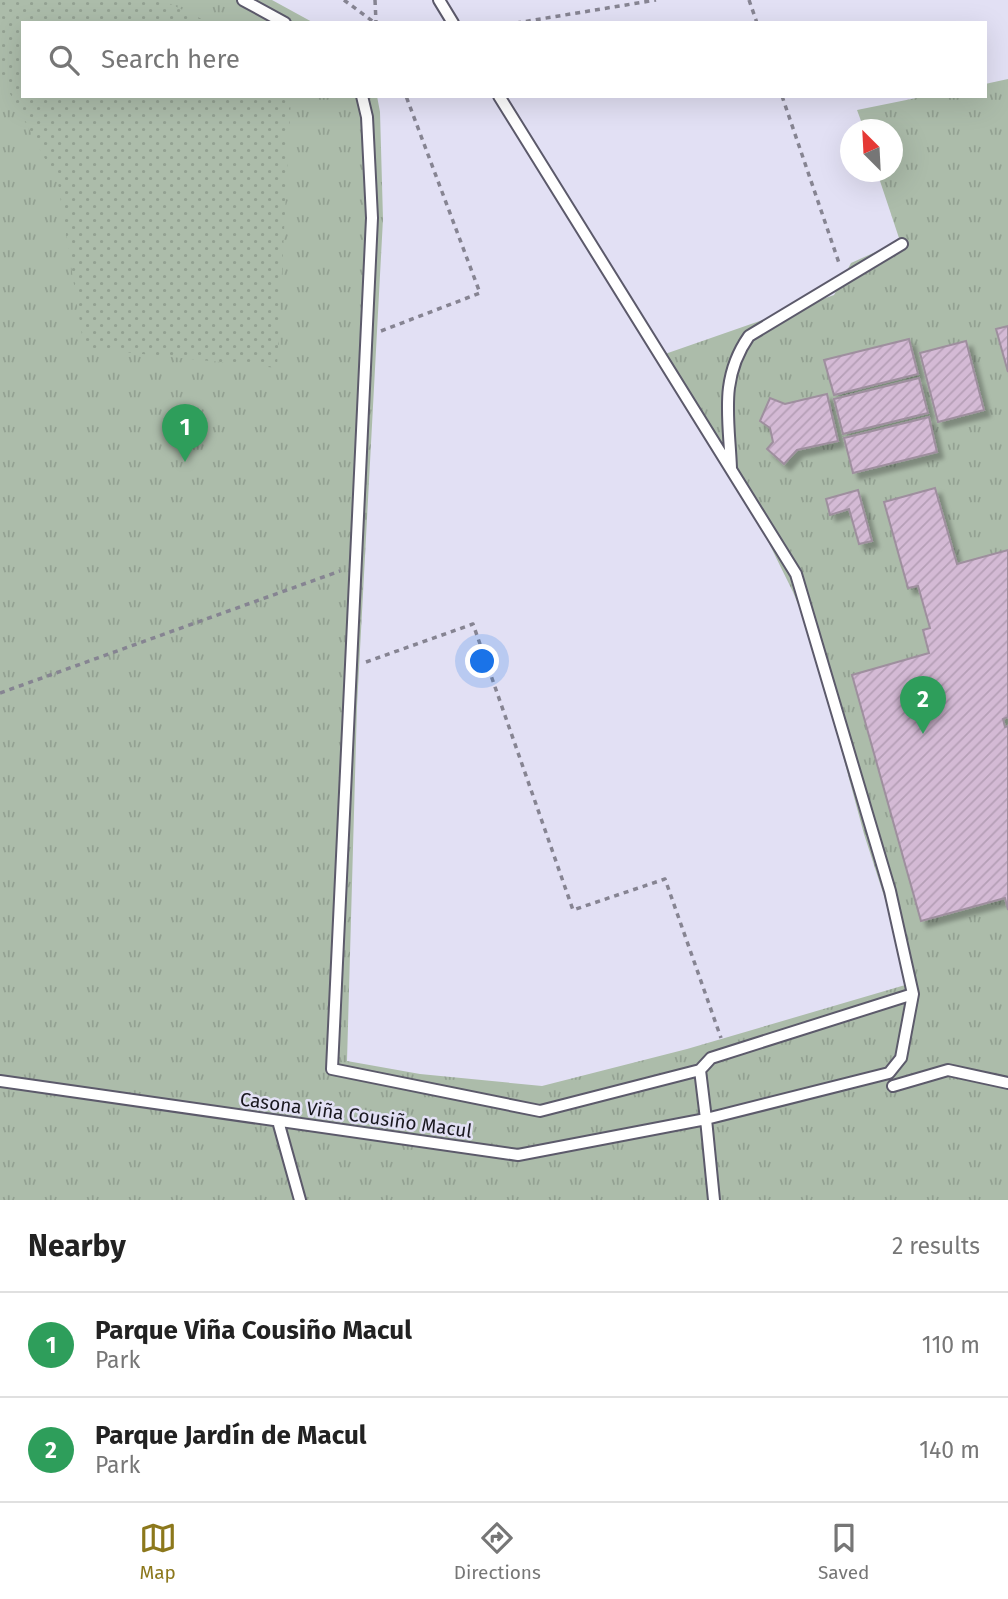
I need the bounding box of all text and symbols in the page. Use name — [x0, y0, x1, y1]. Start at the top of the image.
search box — [21, 21, 987, 98]
icon: search — [45, 41, 83, 79]
text: Search here — [101, 44, 240, 75]
north arrow — [840, 119, 903, 182]
pin: 1 — [162, 404, 208, 462]
your location — [465, 644, 499, 678]
pin: 2 — [900, 676, 946, 734]
street label: Casona Viña Cousiño Macul — [239, 1087, 474, 1143]
text: Nearby — [28, 1228, 126, 1264]
text: 2 results — [892, 1232, 980, 1260]
text: Parque Viña Cousiño Macul — [95, 1315, 412, 1346]
text: 1 — [46, 1331, 56, 1359]
text: 110 m — [922, 1331, 980, 1359]
text: Park — [95, 1346, 140, 1374]
text: Parque Jardín de Macul — [95, 1420, 367, 1451]
text: 2 — [45, 1436, 57, 1464]
text: 140 m — [919, 1436, 980, 1464]
text: Park — [95, 1451, 140, 1479]
tab: Map — [139, 1519, 177, 1584]
tab: Directions — [454, 1519, 541, 1584]
tab: Saved — [818, 1519, 869, 1584]

